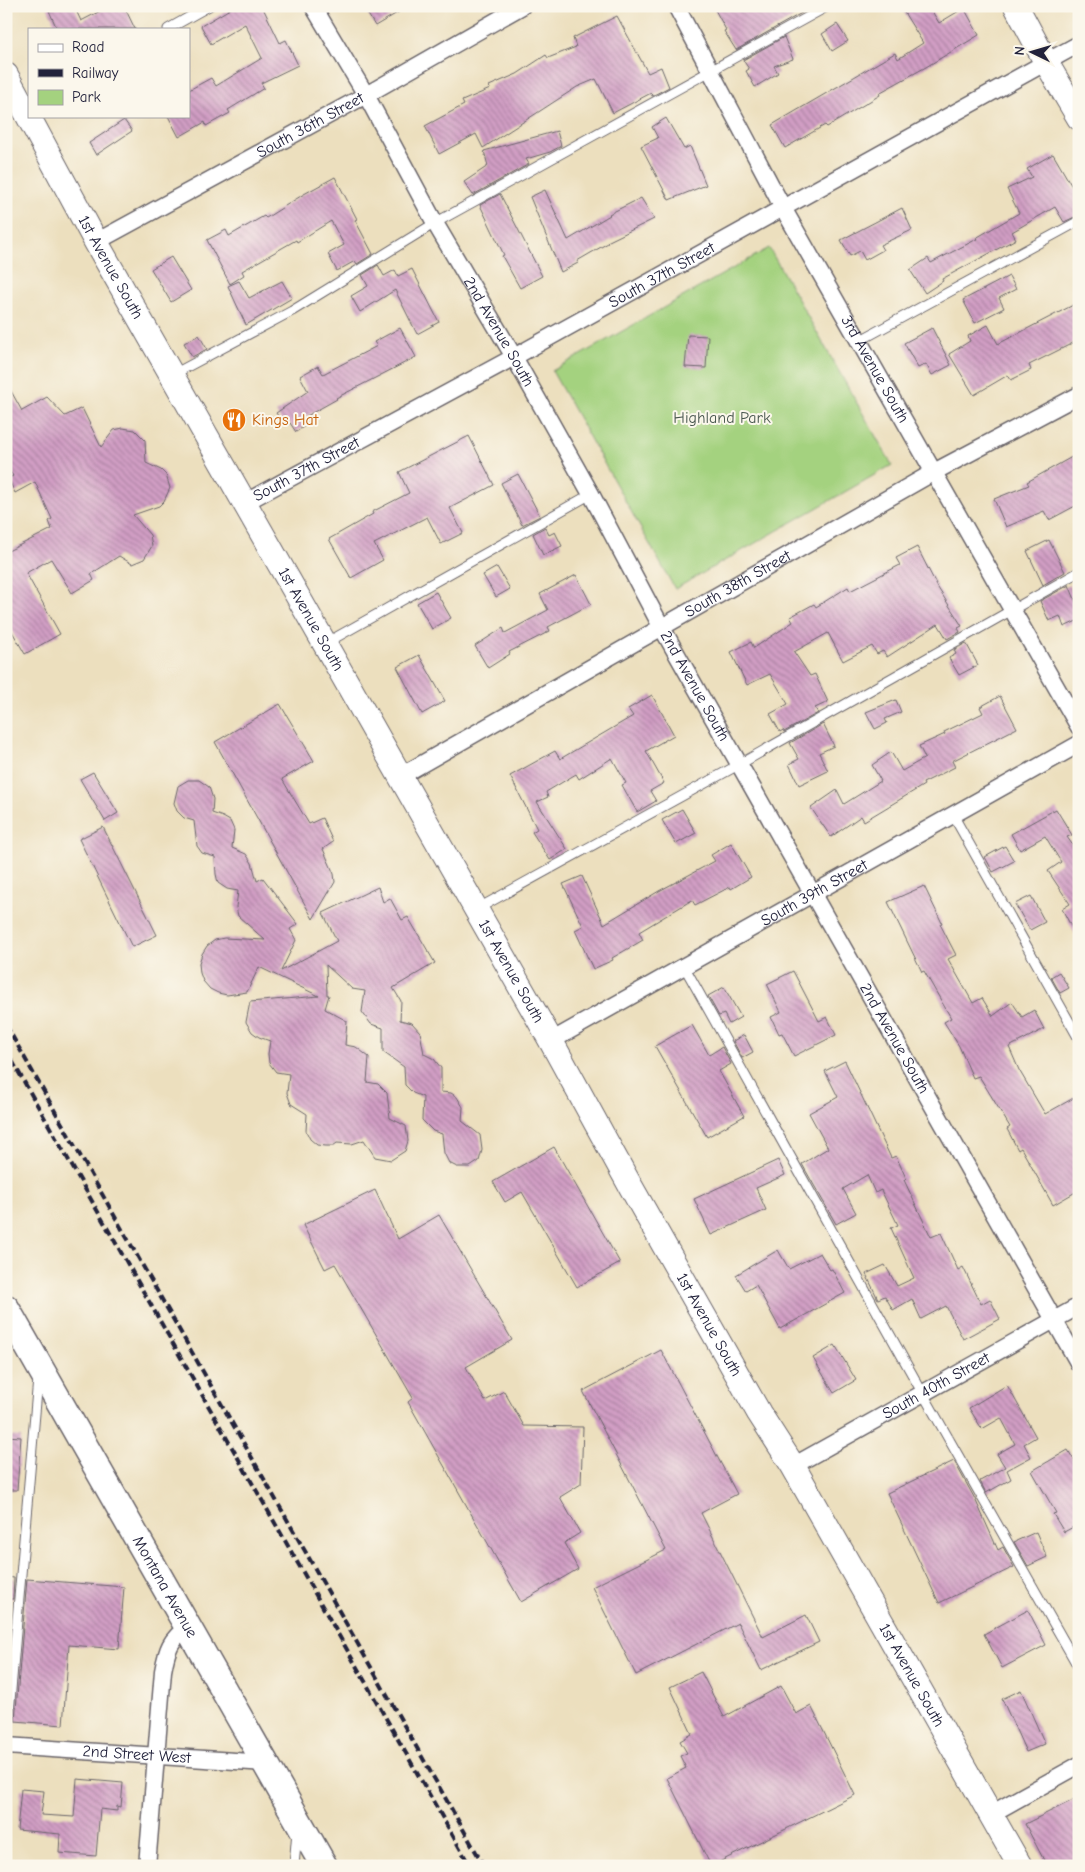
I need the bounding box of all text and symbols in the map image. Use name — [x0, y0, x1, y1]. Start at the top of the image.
legend — [28, 28, 190, 118]
north arrow — [1008, 28, 1058, 78]
text: Road — [72, 38, 104, 56]
text: N — [1011, 46, 1028, 56]
text: Railway — [72, 64, 119, 82]
text: Park — [72, 88, 101, 106]
street label: South 36th Street — [254, 89, 367, 162]
street label: 1st Avenue South — [75, 213, 147, 322]
street label: South 37th Street — [606, 238, 718, 312]
street label: 2nd Avenue South — [460, 274, 538, 390]
street label: 3rd Avenue South — [837, 312, 913, 426]
restaurant icon: Kings Hat — [221, 407, 247, 433]
park label: Highland Park — [673, 409, 771, 427]
place label: Kings Hat — [252, 411, 319, 429]
street label: South 37th Street — [250, 433, 363, 505]
street label: South 38th Street — [682, 546, 794, 621]
street label: 1st Avenue South — [274, 565, 347, 674]
street label: 2nd Avenue South — [656, 628, 733, 744]
street label: South 39th Street — [758, 856, 871, 930]
street label: 1st Avenue South — [475, 917, 548, 1026]
street label: 2nd Avenue South — [856, 980, 933, 1097]
street label: 1st Avenue South — [673, 1270, 745, 1380]
street label: South 40th Street — [879, 1349, 993, 1423]
street label: Montana Avenue — [129, 1533, 201, 1641]
street label: 1st Avenue South — [875, 1621, 948, 1730]
street label: 2nd Street West — [82, 1742, 192, 1767]

